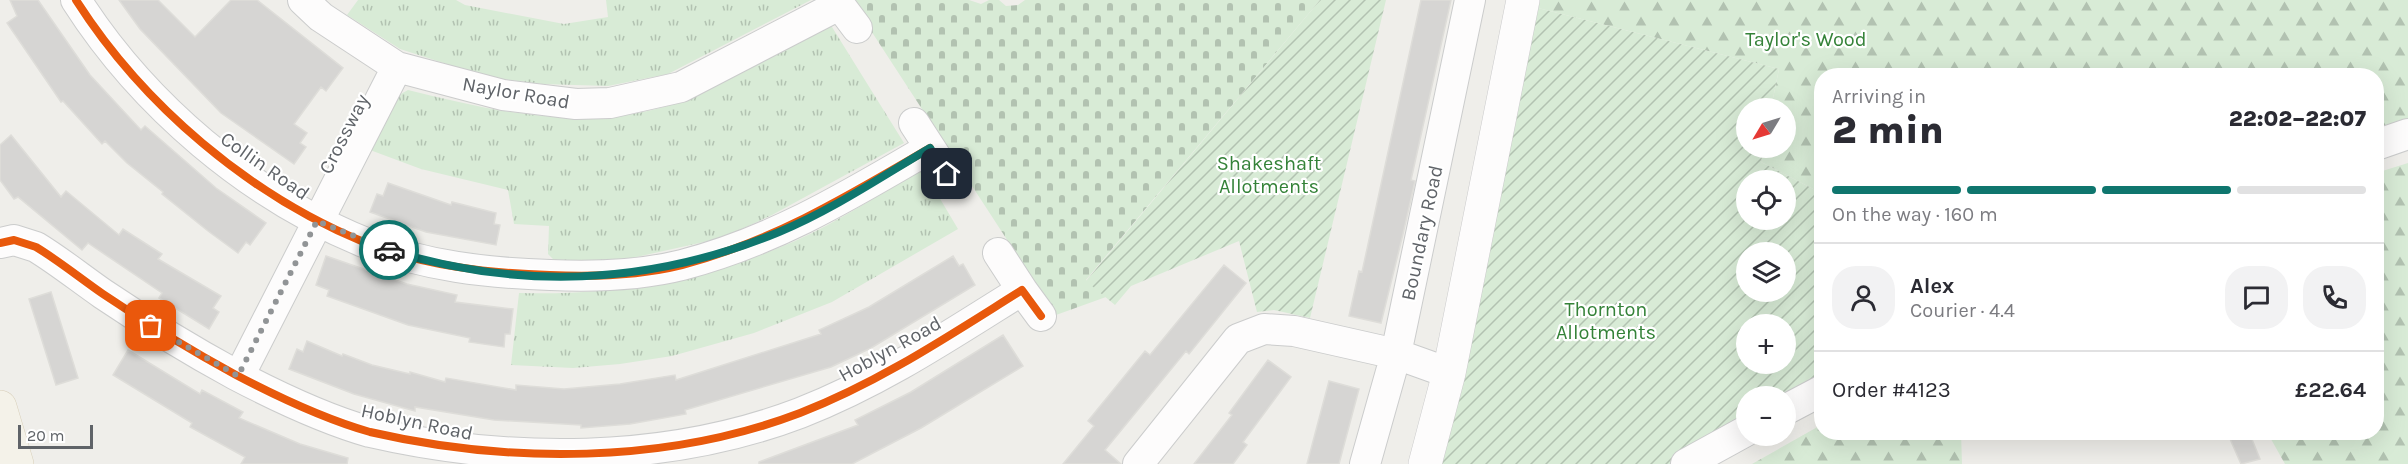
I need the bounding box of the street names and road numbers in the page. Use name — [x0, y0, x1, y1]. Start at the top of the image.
street label: Naylor Road — [461, 72, 571, 114]
street label: Crossway — [314, 90, 374, 178]
street label: Collin Road — [216, 127, 314, 205]
street label: Boundary Road — [1396, 163, 1448, 303]
street label: Hoblyn Road — [835, 311, 945, 387]
street label: Hoblyn Road — [359, 399, 475, 445]

